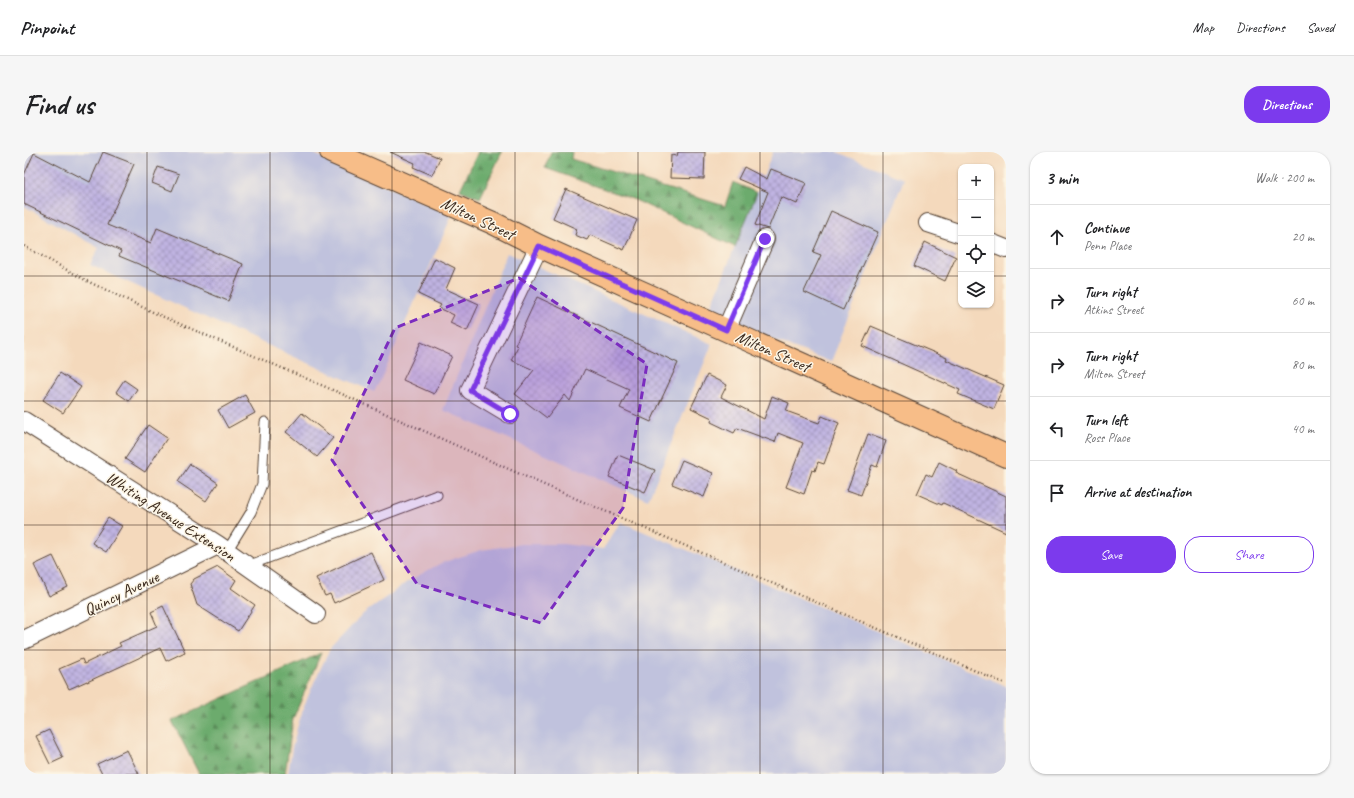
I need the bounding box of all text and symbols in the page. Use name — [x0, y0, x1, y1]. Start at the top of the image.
text: Pinpoint — [20, 16, 74, 40]
text: Map — [1193, 19, 1214, 36]
text: Directions — [1236, 19, 1285, 36]
text: Saved — [1307, 19, 1334, 36]
button: Directions — [1244, 86, 1330, 123]
text: Find us — [24, 87, 94, 122]
map controls — [958, 164, 994, 308]
button: + — [958, 164, 994, 200]
text: 3 min — [1046, 168, 1079, 189]
text: Walk · 200 m — [1255, 170, 1314, 186]
street label: Milton Street — [438, 192, 520, 246]
button: − — [958, 200, 994, 236]
text: Continue — [1084, 219, 1129, 238]
icon: ahead — [1046, 226, 1068, 248]
text: 20 m — [1292, 229, 1314, 245]
route end — [756, 230, 774, 248]
button: locate — [958, 236, 994, 272]
text: Penn Place — [1084, 238, 1131, 254]
button: layers — [958, 272, 994, 308]
text: Turn right — [1084, 283, 1137, 302]
icon: right — [1046, 290, 1068, 312]
text: 60 m — [1292, 293, 1314, 309]
text: Atkins Street — [1084, 302, 1144, 318]
street label: Milton Street — [732, 326, 815, 378]
text: Turn right — [1084, 347, 1137, 366]
icon: right — [1046, 354, 1068, 376]
text: 80 m — [1292, 357, 1314, 373]
text: Milton Street — [1084, 366, 1144, 382]
route start — [501, 405, 519, 423]
text: Turn left — [1084, 411, 1127, 430]
icon: left — [1046, 418, 1068, 440]
text: 40 m — [1292, 421, 1314, 437]
text: Ross Place — [1084, 430, 1130, 446]
street label: Whiting Avenue Extension — [102, 467, 240, 566]
icon: arrive — [1046, 482, 1068, 504]
text: Arrive at destination — [1084, 483, 1191, 502]
button: Save — [1046, 536, 1176, 573]
button: Share — [1184, 536, 1314, 573]
street label: Quincy Avenue — [80, 566, 163, 621]

